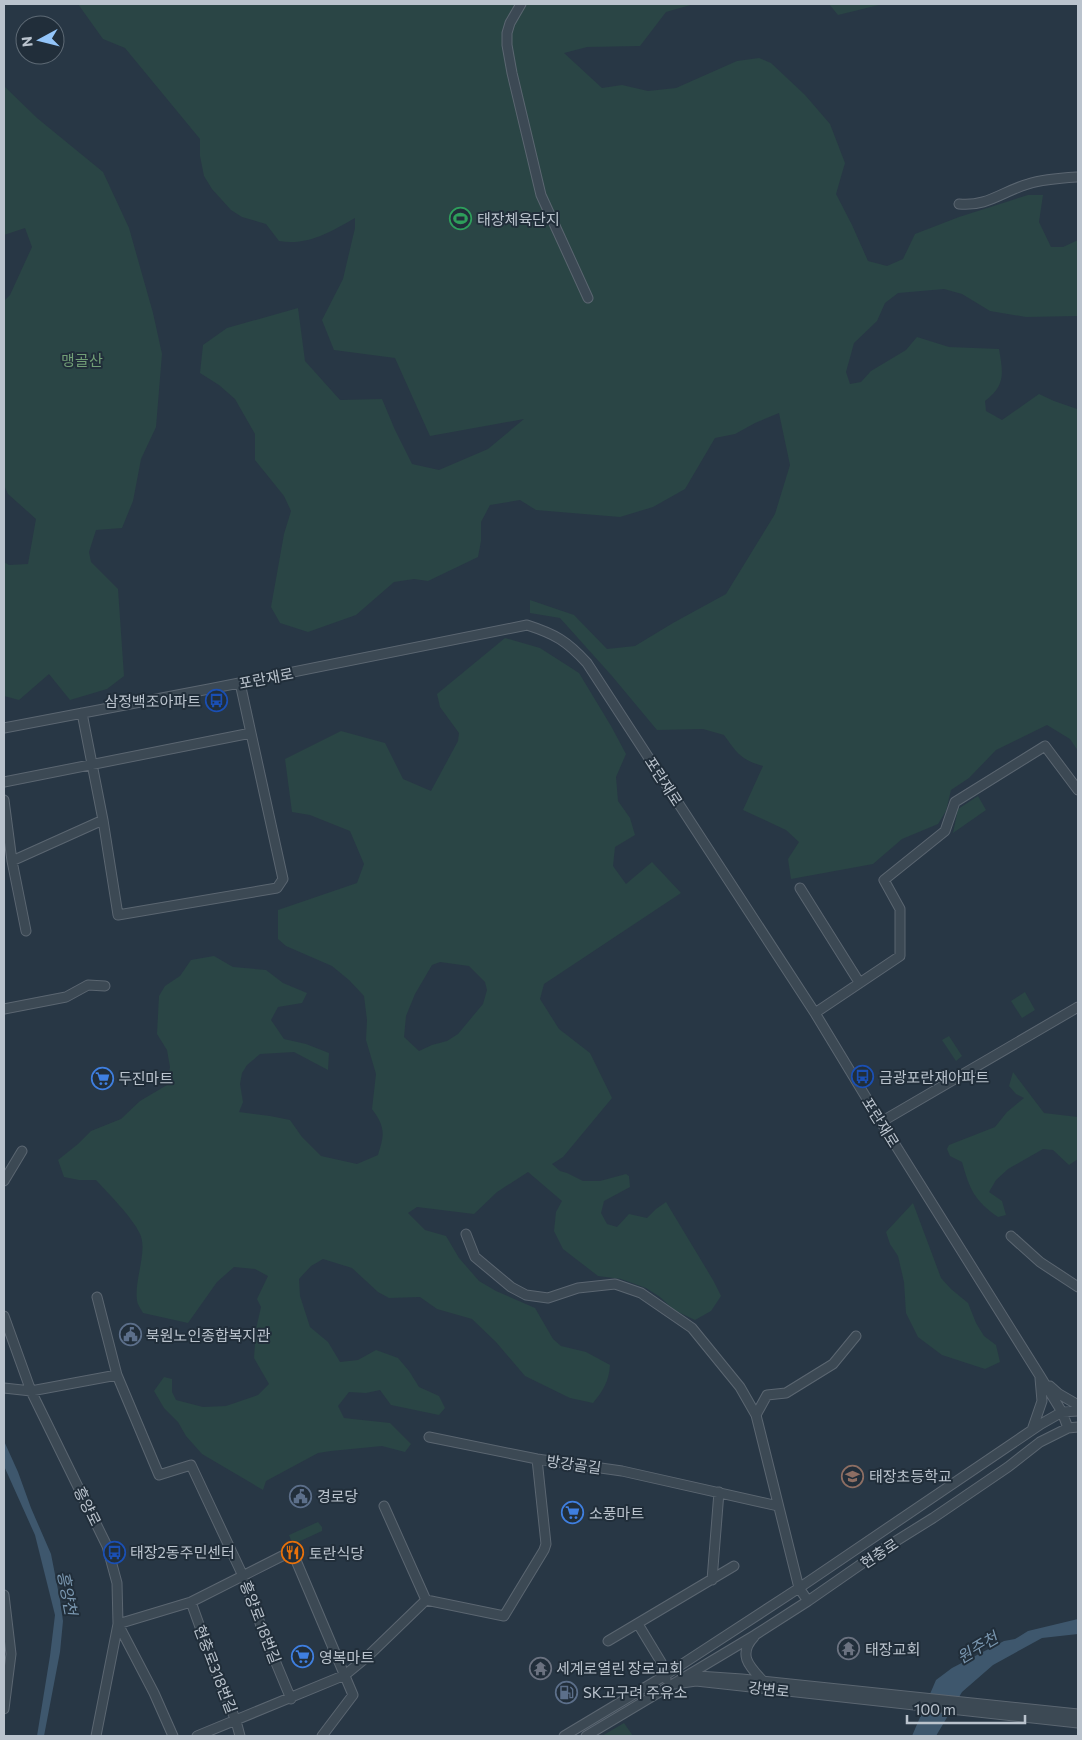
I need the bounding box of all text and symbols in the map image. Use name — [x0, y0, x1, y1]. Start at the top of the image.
north arrow — [15, 15, 65, 65]
text: N — [18, 35, 36, 48]
sports icon: 태장체육단지 — [449, 207, 473, 231]
place label: 태장체육단지 — [477, 210, 560, 228]
park label: 맹골산 — [61, 351, 103, 369]
street label: 포란재로 — [237, 664, 295, 692]
bus stop icon: 삼정백조아파트 — [205, 689, 229, 713]
place label: 삼정백조아파트 — [104, 692, 201, 710]
street label: 포란재로 — [641, 753, 687, 809]
bus stop icon: 금광포란재아파트 — [851, 1065, 875, 1089]
supermarket icon: 두진마트 — [90, 1066, 114, 1090]
place label: 금광포란재아파트 — [879, 1068, 990, 1086]
place label: 두진마트 — [118, 1069, 173, 1087]
street label: 포란재로 — [859, 1094, 903, 1150]
public building icon: 북원노인종합복지관 — [118, 1323, 142, 1347]
place label: 북원노인종합복지관 — [146, 1326, 270, 1344]
street label: 방강골길 — [545, 1451, 603, 1477]
school or university icon: 태장초등학교 — [841, 1464, 865, 1488]
place label: 태장초등학교 — [869, 1467, 952, 1485]
street label: 흥양로 — [71, 1483, 105, 1529]
public building icon: 경로당 — [289, 1484, 313, 1508]
place label: 경로당 — [317, 1487, 359, 1505]
supermarket icon: 소풍마트 — [561, 1501, 585, 1525]
place label: 소풍마트 — [589, 1504, 644, 1522]
street label: 현충로 — [857, 1534, 901, 1572]
bus stop icon: 태장2동주민센터 — [102, 1540, 126, 1564]
restaurant icon: 토란식당 — [281, 1541, 305, 1565]
place label: 태장2동주민센터 — [130, 1543, 235, 1561]
place label: 토란식당 — [309, 1544, 364, 1562]
water label: 흥양천 — [54, 1570, 82, 1619]
street label: 흥양로 18번길 — [237, 1578, 285, 1666]
street label: 현충로318번길 — [191, 1622, 241, 1716]
water label: 원주천 — [953, 1626, 1003, 1667]
temple icon: 태장교회 — [837, 1637, 861, 1661]
place label: 태장교회 — [865, 1640, 920, 1658]
supermarket icon: 영복마트 — [291, 1645, 315, 1669]
place label: 영복마트 — [319, 1648, 374, 1666]
temple icon: 세계로열린 장로교회 — [528, 1656, 552, 1680]
place label: 세계로열린 장로교회 — [556, 1659, 683, 1677]
street label: 강변로 — [747, 1678, 791, 1700]
fuel station icon: SK고구려 주유소 — [555, 1680, 579, 1704]
place label: SK고구려 주유소 — [583, 1683, 688, 1701]
scale bar — [907, 1692, 1024, 1724]
text: 100 m — [914, 1700, 956, 1718]

